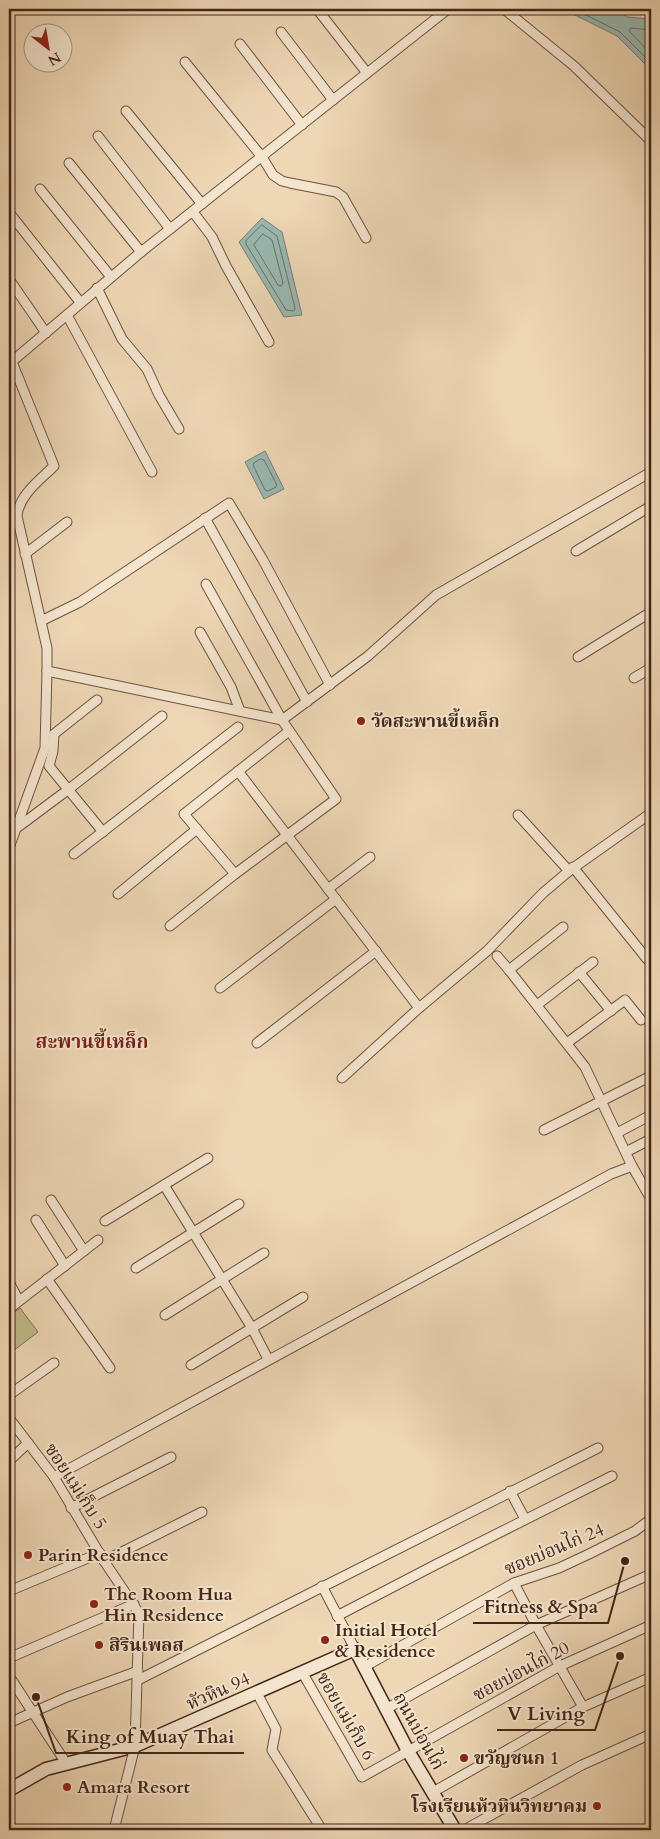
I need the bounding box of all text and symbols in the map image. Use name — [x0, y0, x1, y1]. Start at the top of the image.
north arrow — [22, 22, 72, 72]
text: N — [44, 47, 65, 70]
place label: วัดสะพานขี้เหล็ก — [371, 708, 500, 734]
marker: วัดสะพานขี้เหล็ก — [355, 715, 367, 727]
district label: สะพานขี้เหล็ก — [36, 1027, 148, 1055]
street label: ซอยแม่เก็บ 5 — [38, 1438, 113, 1534]
street label: ซอยบ่อนไก่ 24 — [500, 1517, 608, 1582]
place label: Parin Residence — [38, 1543, 169, 1568]
marker: Parin Residence — [22, 1549, 34, 1561]
place label: The Room Hua Hin Residence — [104, 1582, 233, 1628]
callout: Fitness & Spa — [473, 1589, 608, 1623]
text: Fitness & Spa — [484, 1594, 599, 1620]
marker: The Room Hua Hin Residence — [88, 1598, 100, 1610]
place label: Initial Hotel & Residence — [335, 1618, 437, 1664]
place label: สิรินเพลส — [109, 1633, 184, 1658]
marker: Initial Hotel & Residence — [319, 1634, 331, 1646]
street label: ซอยบ่อนไก่ 20 — [468, 1635, 574, 1707]
marker: สิรินเพลส — [93, 1639, 105, 1651]
street label: หัวหิน 94 — [183, 1666, 254, 1717]
street label: ซอยแม่เก็บ 6 — [310, 1668, 381, 1765]
street label: ถนนบ่อนไก่ — [387, 1688, 450, 1775]
callout: V Living — [497, 1696, 595, 1730]
text: V Living — [507, 1701, 586, 1727]
callout: King of Muay Thai — [56, 1719, 244, 1753]
text: King of Muay Thai — [66, 1724, 234, 1750]
place label: ขวัญชนก 1 — [474, 1746, 559, 1771]
marker: ขวัญชนก 1 — [458, 1752, 470, 1764]
place label: Amara Resort — [77, 1775, 190, 1800]
marker: Amara Resort — [61, 1781, 73, 1793]
place label: โรงเรียนห้วหินวิทยาคม — [411, 1794, 587, 1819]
marker: โรงเรียนห้วหินวิทยาคม — [591, 1800, 603, 1812]

